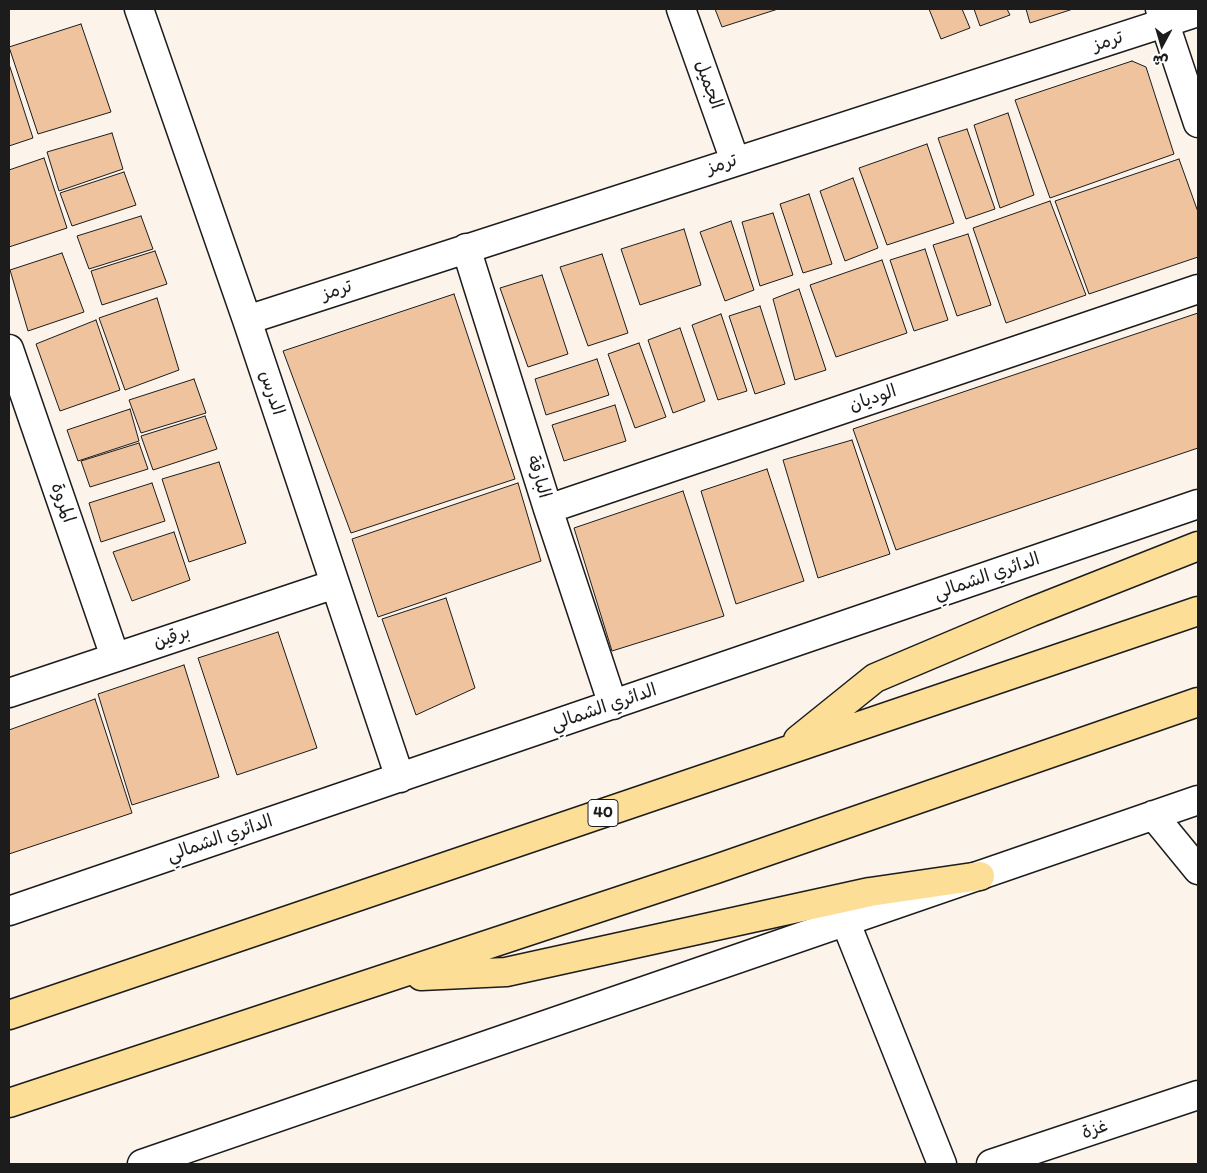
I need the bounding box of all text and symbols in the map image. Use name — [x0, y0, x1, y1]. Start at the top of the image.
north arrow — [1137, 20, 1187, 70]
street label: ترمز — [1090, 27, 1126, 57]
text: ش — [1152, 51, 1169, 70]
street label: الجميل — [689, 58, 727, 112]
street label: ترمز — [704, 150, 740, 180]
street label: ترمز — [319, 276, 355, 306]
street label: الدرس — [254, 368, 288, 418]
street label: الوديان — [847, 381, 899, 417]
street label: البارقة — [521, 453, 555, 501]
street label: المروة — [45, 480, 79, 526]
street label: الدائري الشمالي — [931, 549, 1043, 605]
street label: برقين — [151, 622, 193, 654]
street label: الدائري الشمالي — [548, 680, 660, 736]
road number: 40 — [588, 800, 618, 826]
street label: الدائري الشمالي — [164, 811, 276, 867]
street label: غزة — [1079, 1116, 1111, 1144]

